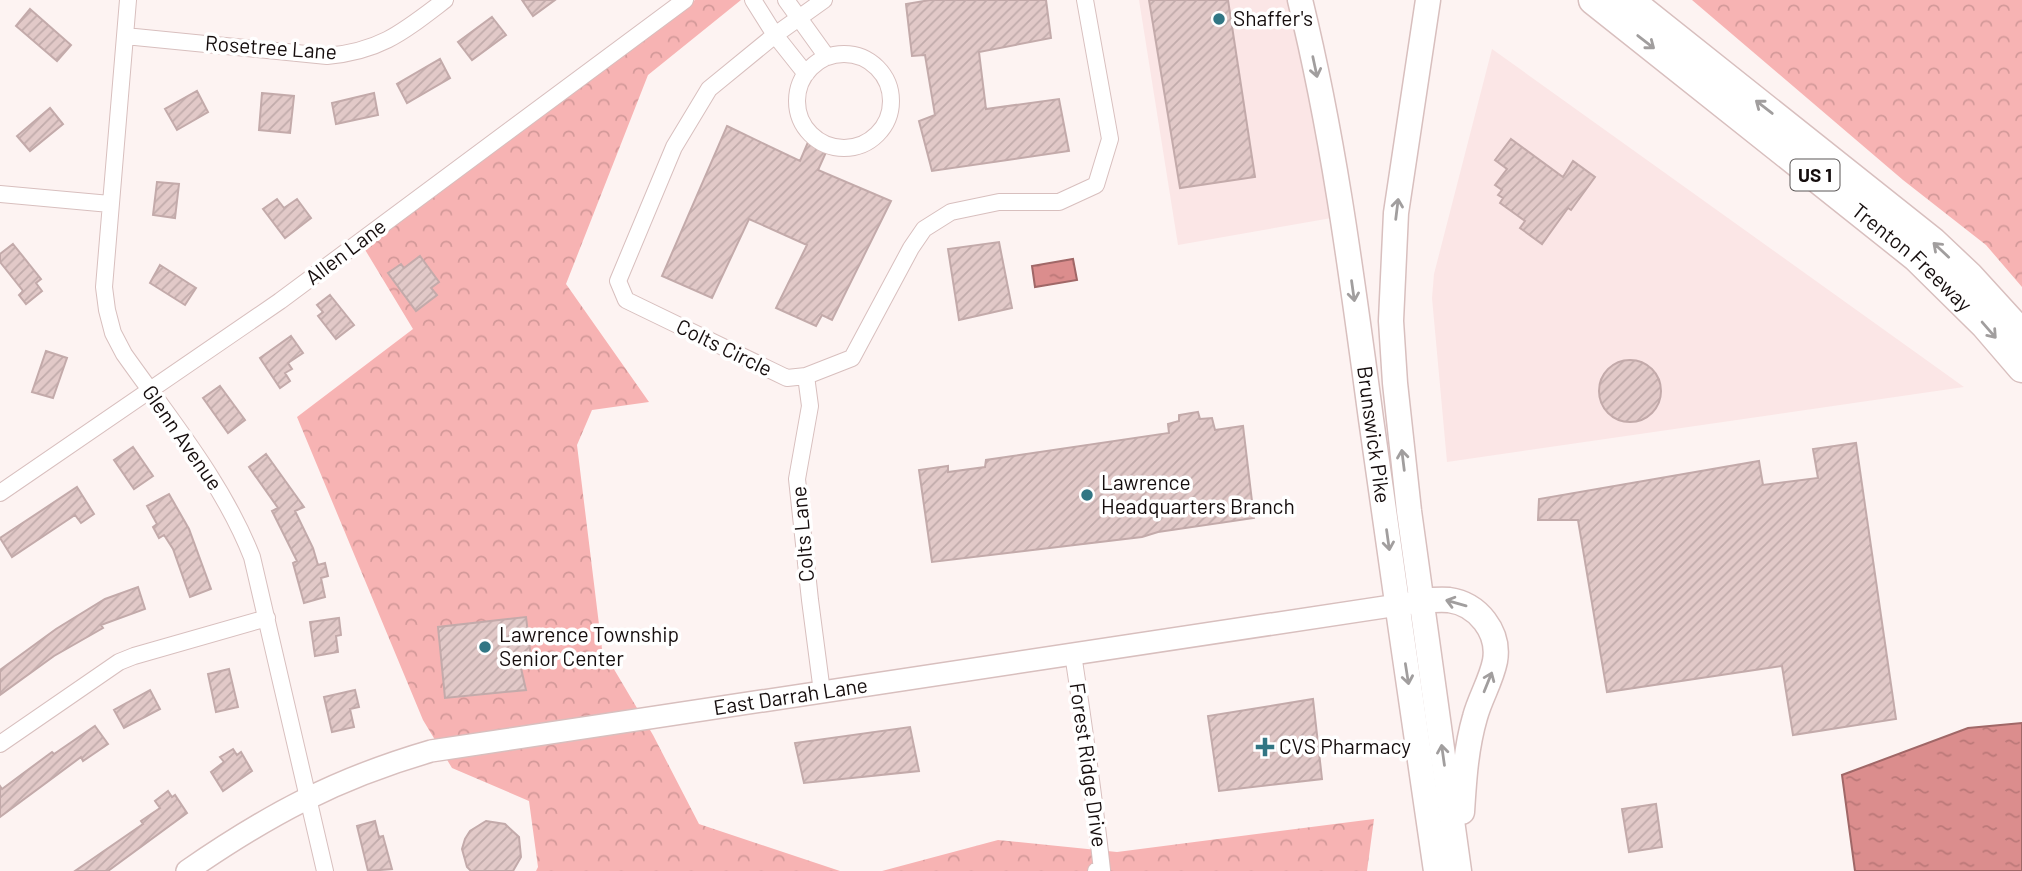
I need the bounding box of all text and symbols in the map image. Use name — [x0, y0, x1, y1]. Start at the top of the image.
place label: Shaffer's — [1233, 5, 1313, 30]
marker: Shaffer's — [1211, 11, 1227, 27]
street label: Rosetree Lane — [204, 29, 338, 64]
one-way arrow — [1637, 35, 1655, 50]
one-way arrow — [1309, 55, 1322, 78]
one-way arrow — [1755, 99, 1774, 114]
road number: US 1 — [1790, 160, 1840, 190]
street label: Trenton Freeway — [1848, 197, 1978, 316]
one-way arrow — [1390, 198, 1403, 221]
street label: Allen Lane — [300, 212, 390, 289]
one-way arrow — [1932, 242, 1950, 258]
one-way arrow — [1347, 279, 1360, 302]
street label: Colts Circle — [673, 313, 777, 381]
one-way arrow — [1981, 320, 1997, 338]
street label: Brunswick Pike — [1353, 364, 1397, 505]
street label: Glenn Avenue — [138, 380, 229, 494]
one-way arrow — [1397, 450, 1410, 472]
place label: Lawrence Headquarters Branch — [1101, 469, 1295, 518]
street label: Colts Lane — [785, 485, 818, 583]
marker: Lawrence Headquarters Branch — [1079, 487, 1095, 503]
one-way arrow — [1382, 529, 1395, 551]
one-way arrow — [1445, 596, 1467, 609]
place label: Lawrence Township Senior Center — [499, 621, 679, 670]
marker: Lawrence Township Senior Center — [477, 639, 493, 655]
one-way arrow — [1400, 662, 1413, 685]
street label: East Darrah Lane — [712, 671, 869, 719]
one-way arrow — [1482, 672, 1495, 693]
street label: Forest Ridge Drive — [1066, 681, 1113, 849]
place label: CVS Pharmacy — [1279, 733, 1411, 758]
marker: CVS Pharmacy — [1257, 739, 1273, 755]
one-way arrow — [1436, 744, 1449, 767]

